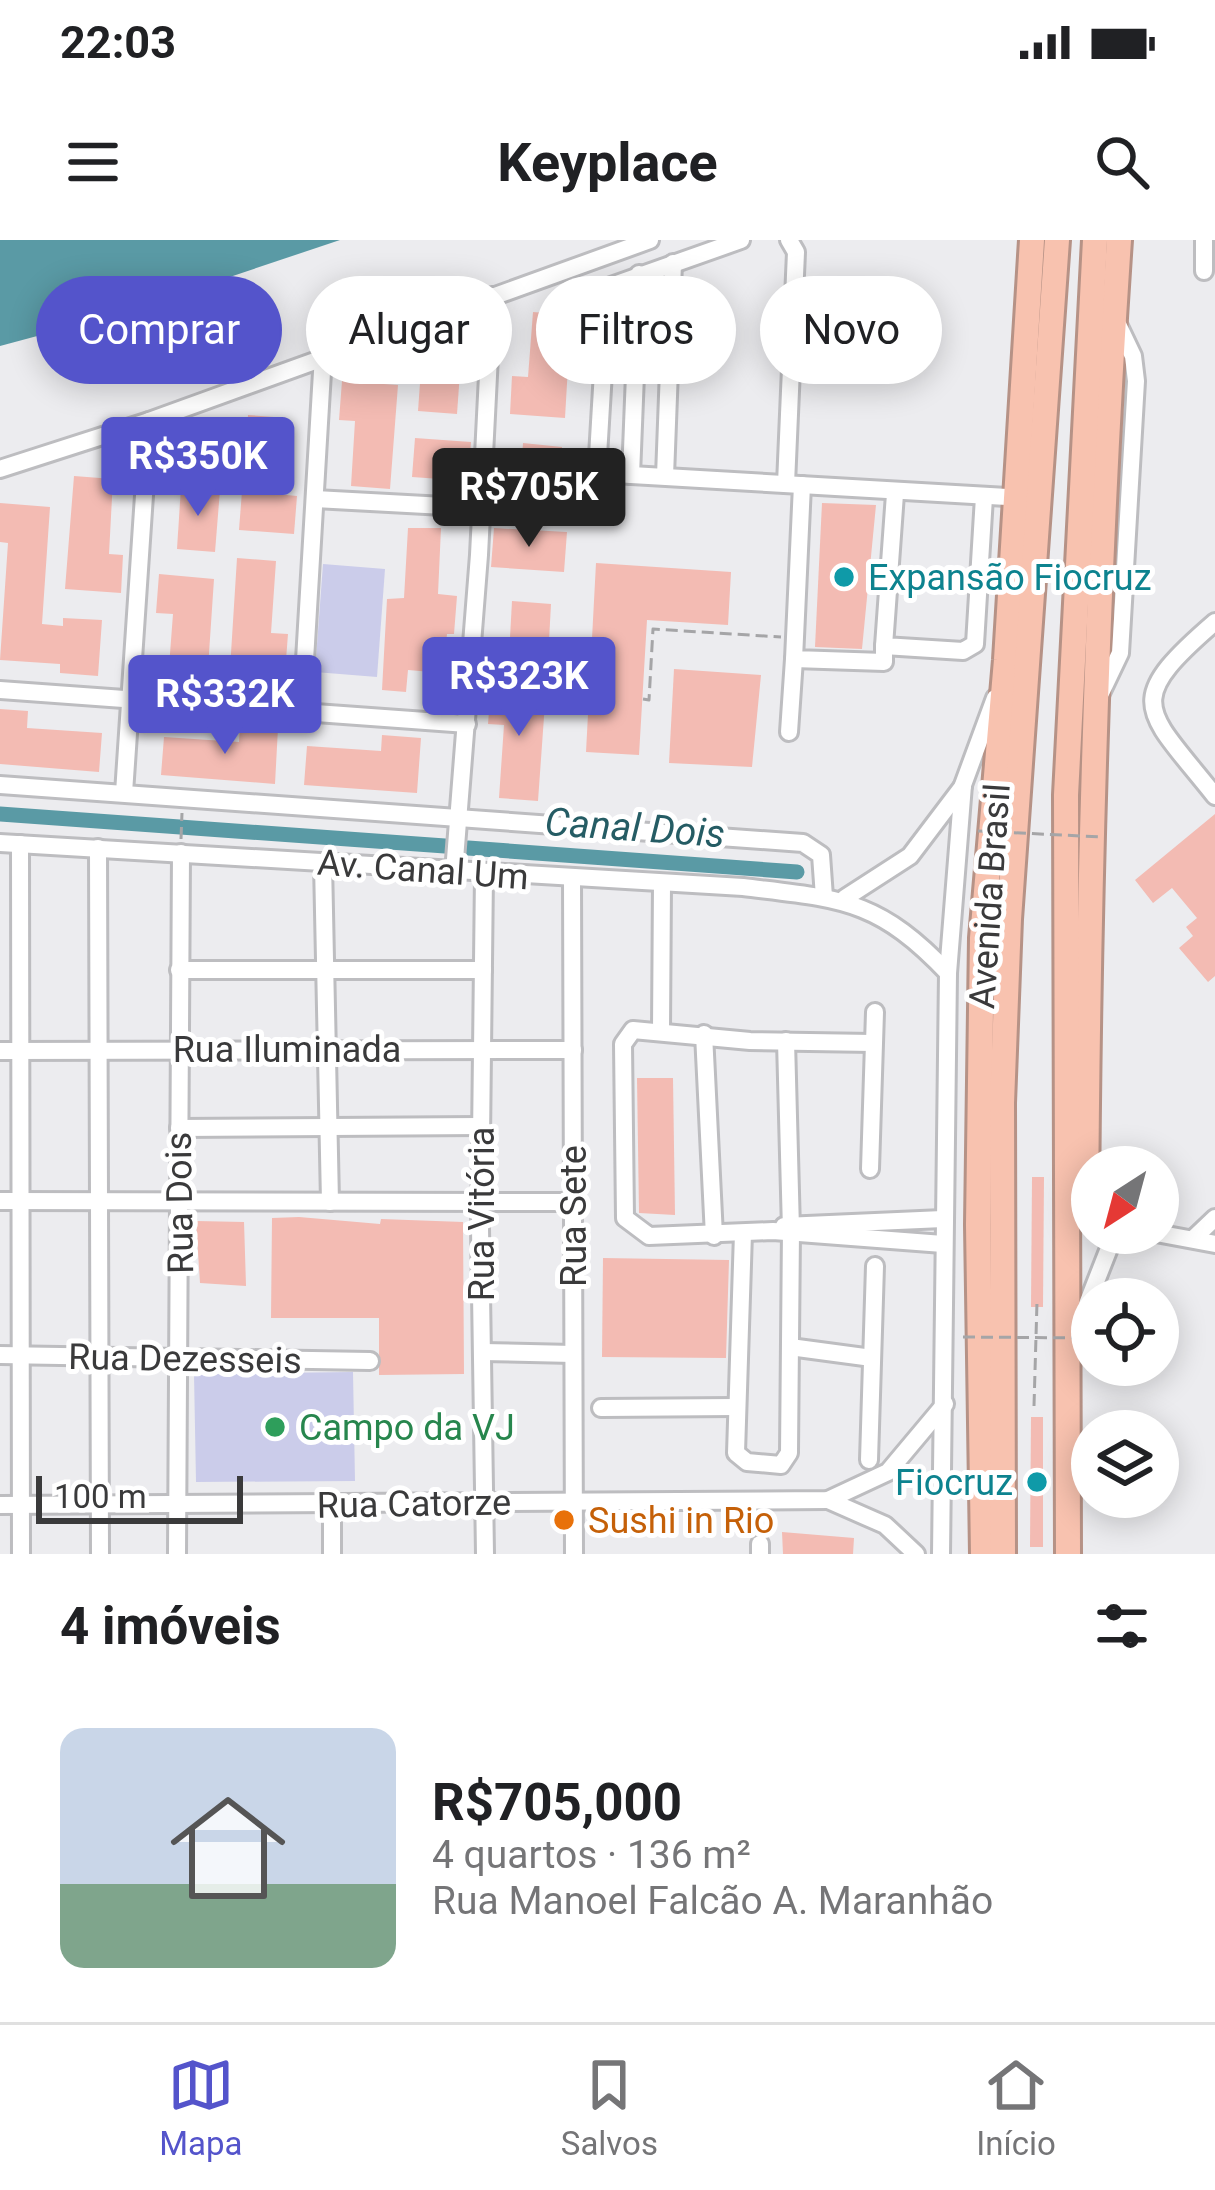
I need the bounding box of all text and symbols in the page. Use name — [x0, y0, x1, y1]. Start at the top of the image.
text: 22:03 — [60, 16, 176, 69]
icon: menu — [60, 129, 126, 195]
icon: search — [1089, 129, 1155, 195]
text: Keyplace — [497, 131, 718, 194]
chip: Comprar — [36, 276, 282, 384]
chip: Alugar — [306, 276, 512, 384]
chip: Filtros — [536, 276, 736, 384]
chip: Novo — [760, 276, 942, 384]
pin: R$350K — [100, 417, 296, 519]
text: R$350K — [128, 433, 268, 479]
pin: R$705K — [431, 448, 627, 550]
text: R$705K — [459, 464, 599, 510]
place label: Expansão Fiocruz — [868, 557, 1152, 599]
marker: Expansão Fiocruz — [831, 564, 857, 590]
pin: R$323K — [421, 637, 617, 739]
text: R$323K — [449, 653, 589, 699]
pin: R$332K — [127, 655, 323, 757]
text: R$332K — [155, 671, 295, 717]
street label: Avenida Brasil — [961, 782, 1019, 1010]
water label: Canal Dois — [543, 799, 727, 857]
street label: Av. Canal Um — [316, 842, 530, 898]
street label: Rua Iluminada — [173, 1029, 401, 1071]
street label: Rua Vitória — [461, 1127, 503, 1301]
street label: Rua Dois — [158, 1132, 202, 1274]
street label: Rua Sete — [553, 1145, 595, 1287]
north arrow — [1071, 1146, 1179, 1254]
map controls — [1071, 1146, 1179, 1518]
button: locate — [1071, 1278, 1179, 1386]
street label: Rua Dezesseis — [68, 1336, 302, 1382]
place label: Campo da VJ — [299, 1407, 515, 1449]
button: layers — [1071, 1410, 1179, 1518]
marker: Campo da VJ — [262, 1414, 288, 1440]
place label: Fiocruz — [895, 1462, 1013, 1504]
marker: Fiocruz — [1024, 1469, 1050, 1495]
scale bar — [36, 1470, 243, 1523]
text: 100 m — [54, 1477, 147, 1516]
street label: Rua Catorze — [316, 1481, 512, 1527]
place label: Sushi in Rio — [588, 1500, 774, 1542]
marker: Sushi in Rio — [551, 1507, 577, 1533]
icon: filters — [1089, 1593, 1155, 1659]
text: 4 imóveis — [60, 1597, 281, 1656]
text: R$705,000 — [432, 1773, 682, 1832]
icon: home — [156, 1776, 300, 1920]
text: 4 quartos · 136 m² — [432, 1832, 751, 1878]
text: Rua Manoel Falcão A. Maranhão — [432, 1878, 993, 1924]
tab: Mapa — [159, 2052, 242, 2163]
tab: Salvos — [561, 2052, 658, 2163]
tab: Início — [976, 2052, 1056, 2163]

